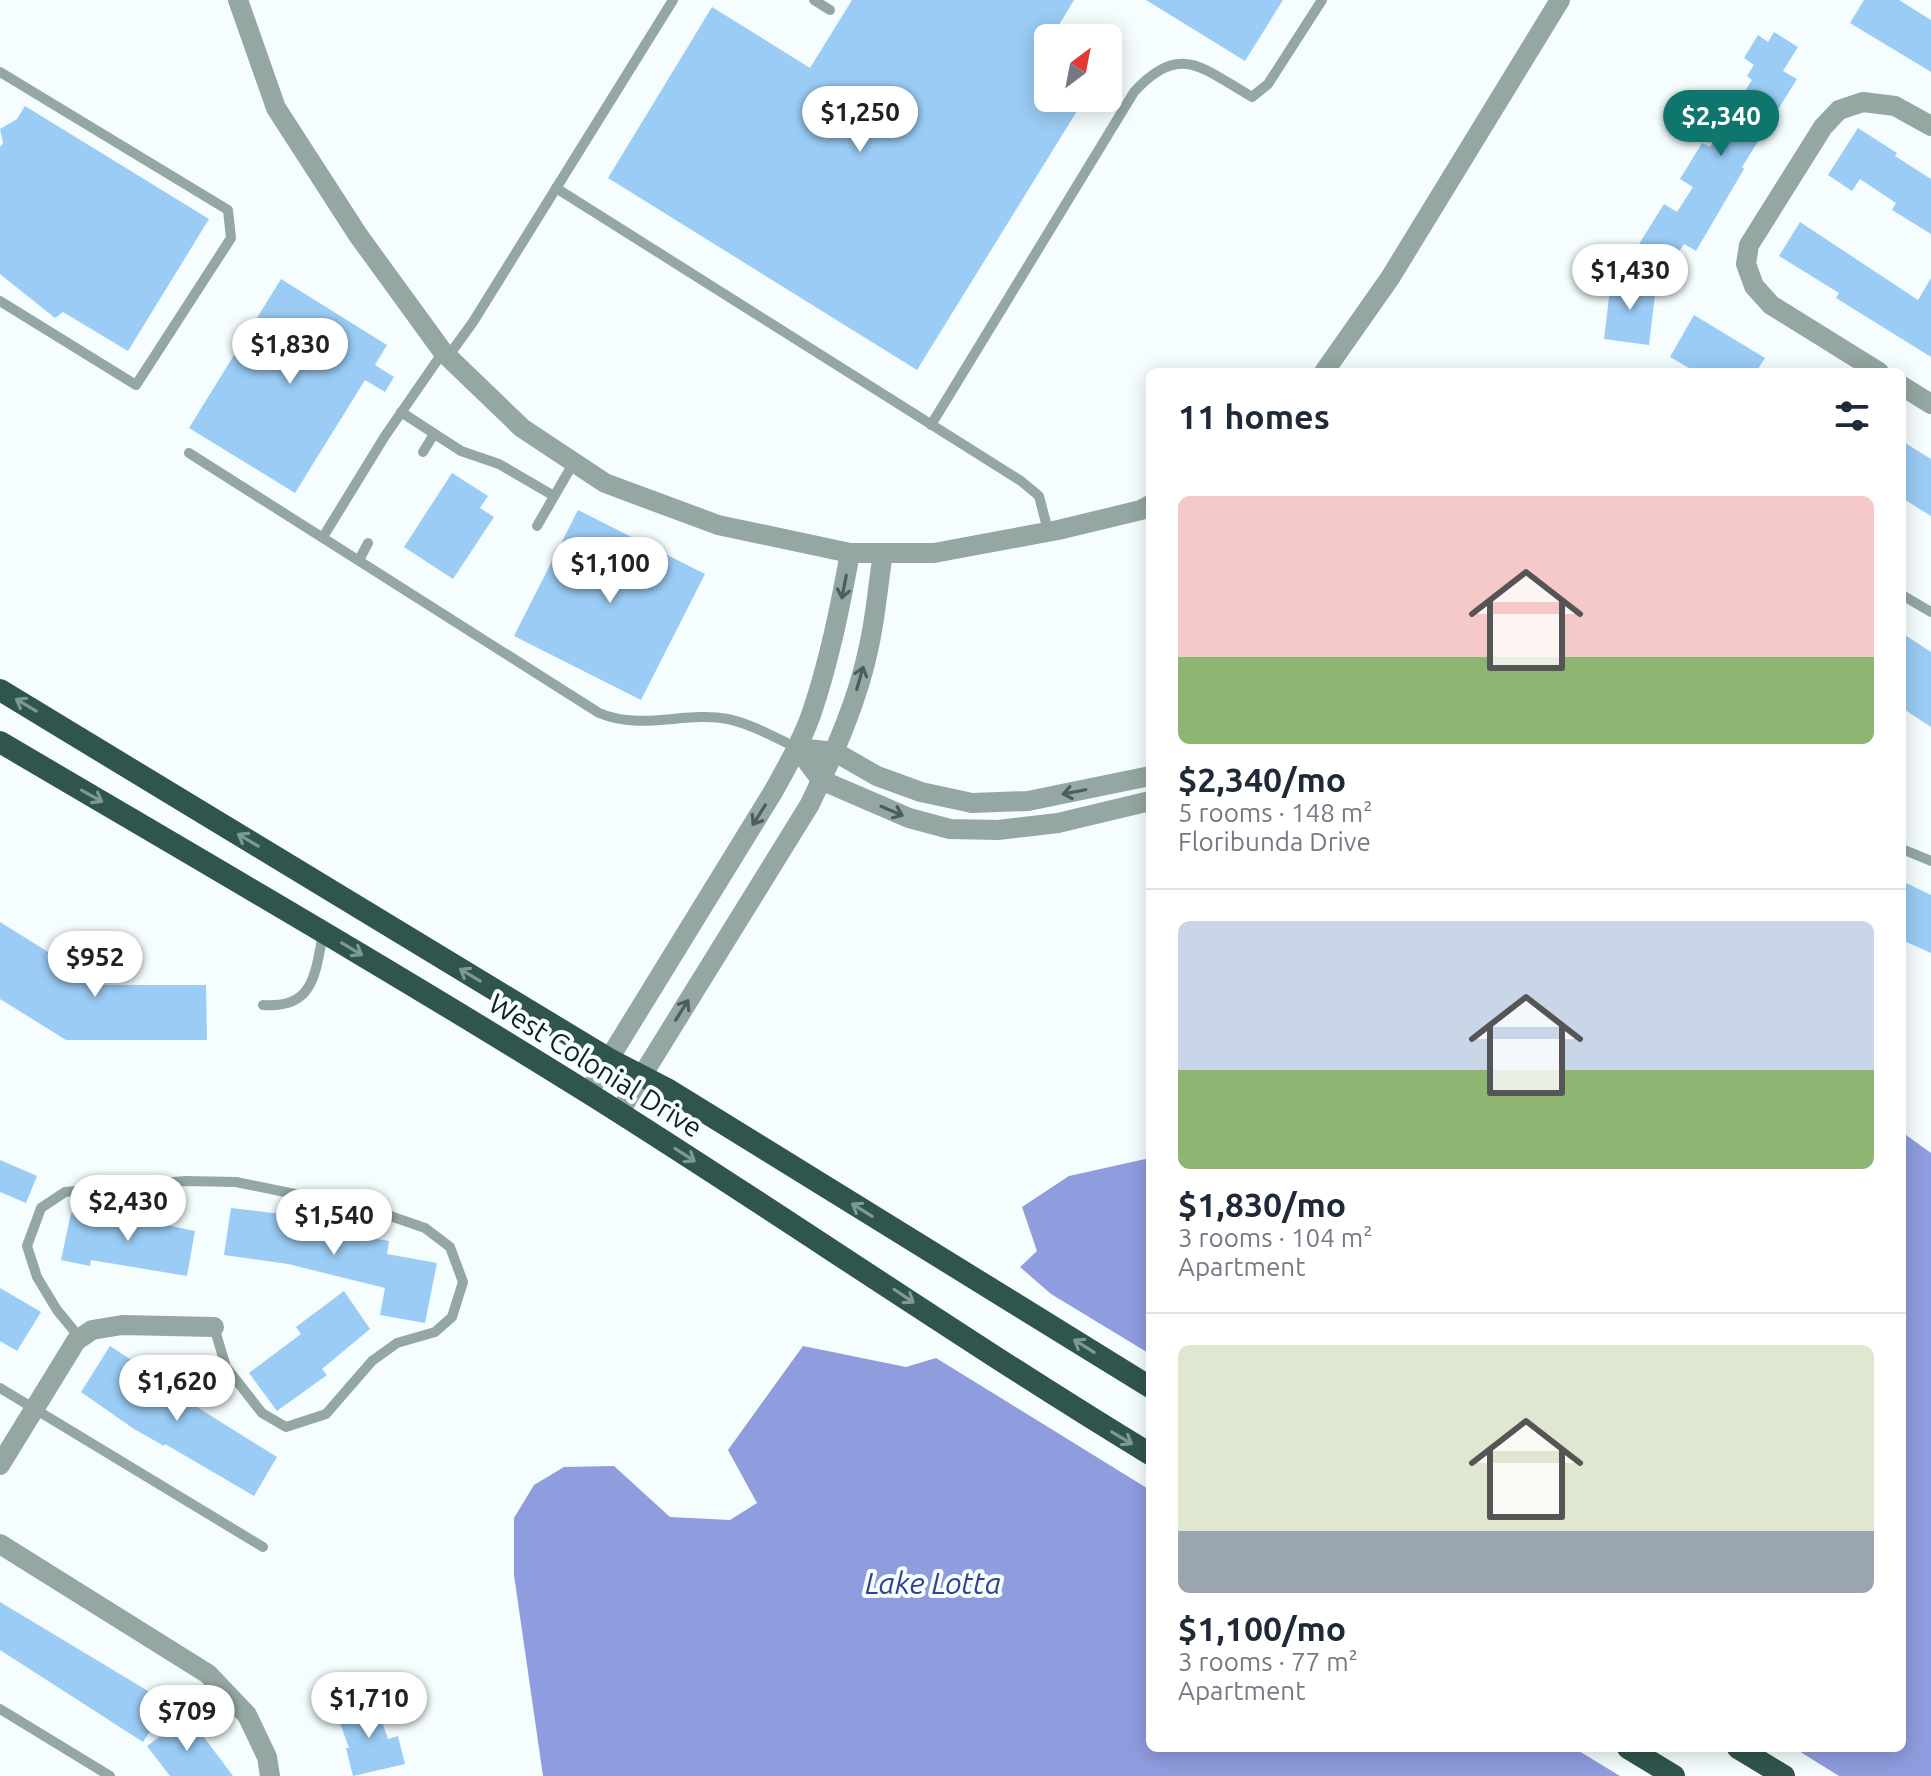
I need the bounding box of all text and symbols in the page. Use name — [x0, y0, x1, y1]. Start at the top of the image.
north arrow — [1034, 24, 1122, 112]
map controls — [1034, 24, 1122, 112]
pin: $1,250 — [795, 86, 925, 154]
pin: $2,340 — [1656, 90, 1786, 158]
text: $1,250 — [820, 97, 900, 126]
text: $2,340 — [1681, 101, 1761, 130]
pin: $1,430 — [1565, 244, 1695, 312]
text: $1,430 — [1590, 255, 1670, 284]
pin: $1,830 — [225, 318, 355, 386]
text: $1,830 — [250, 329, 330, 358]
icon: filters — [1830, 394, 1874, 438]
text: 11 homes — [1178, 397, 1330, 435]
pin: $1,100 — [545, 537, 675, 605]
text: $1,100 — [570, 548, 650, 577]
icon: home — [1454, 548, 1598, 692]
one-way arrow — [835, 574, 850, 599]
one-way arrow — [853, 666, 868, 692]
one-way arrow — [15, 697, 38, 713]
text: $2,340/mo — [1178, 760, 1346, 798]
one-way arrow — [1061, 786, 1087, 801]
one-way arrow — [79, 789, 103, 804]
text: 5 rooms · 148 m² — [1178, 798, 1373, 827]
one-way arrow — [751, 803, 767, 826]
one-way arrow — [880, 805, 904, 820]
text: Floribunda Drive — [1178, 827, 1371, 856]
one-way arrow — [237, 832, 260, 848]
pin: $952 — [48, 931, 142, 999]
text: $952 — [66, 942, 124, 971]
one-way arrow — [340, 942, 363, 958]
one-way arrow — [459, 967, 482, 983]
icon: home — [1454, 973, 1598, 1117]
street label: West Colonial Drive — [484, 987, 708, 1143]
one-way arrow — [675, 999, 691, 1022]
one-way arrow — [673, 1148, 696, 1164]
pin: $2,430 — [63, 1175, 193, 1243]
text: $1,830/mo — [1178, 1185, 1346, 1223]
text: $2,430 — [88, 1186, 168, 1215]
pin: $1,540 — [269, 1189, 399, 1257]
text: $1,540 — [294, 1200, 374, 1229]
one-way arrow — [851, 1201, 874, 1217]
text: 3 rooms · 104 m² — [1178, 1223, 1373, 1252]
text: Apartment — [1178, 1252, 1305, 1281]
one-way arrow — [892, 1288, 914, 1304]
one-way arrow — [1073, 1337, 1095, 1354]
pin: $1,620 — [112, 1355, 242, 1423]
text: $1,620 — [137, 1366, 217, 1395]
icon: home — [1454, 1397, 1598, 1541]
one-way arrow — [1111, 1429, 1133, 1446]
water label: Lake Lotta — [865, 1566, 1001, 1600]
text: $1,100/mo — [1178, 1609, 1346, 1647]
text: 3 rooms · 77 m² — [1178, 1647, 1358, 1676]
pin: $1,710 — [304, 1672, 434, 1740]
text: Apartment — [1178, 1676, 1305, 1705]
text: $1,710 — [329, 1683, 409, 1712]
pin: $709 — [140, 1685, 234, 1753]
text: $709 — [158, 1696, 216, 1725]

